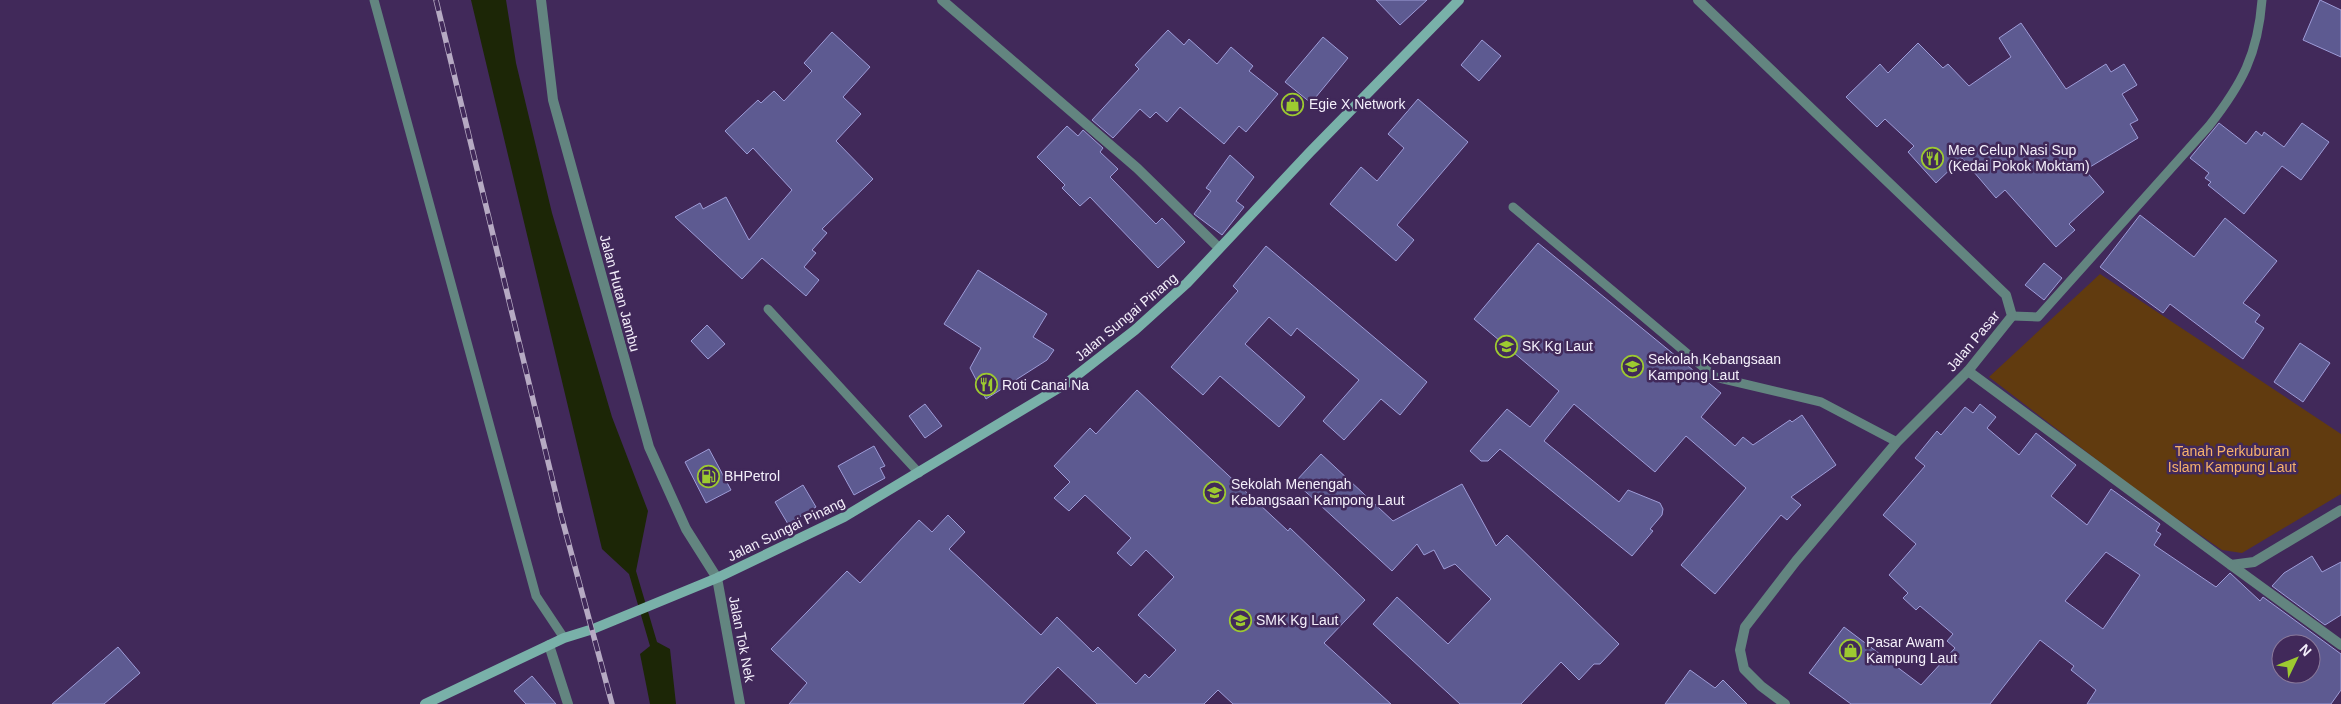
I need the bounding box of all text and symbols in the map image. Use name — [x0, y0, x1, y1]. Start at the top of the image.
shop icon: Egie X Network — [1281, 92, 1305, 116]
place label: Egie X Network — [1309, 96, 1406, 112]
place label: Mee Celup Nasi Sup (Kedai Pokok Moktam) — [1948, 142, 2090, 174]
restaurant icon: Mee Celup Nasi Sup (Kedai Pokok Moktam) — [1920, 146, 1944, 170]
street label: Jalan Hutan Jambu — [597, 233, 643, 353]
street label: Jalan Sungai Pinang — [1072, 270, 1180, 364]
street label: Jalan Pasar — [1943, 307, 2003, 374]
school or university icon: SK Kg Laut — [1494, 334, 1518, 358]
place label: SK Kg Laut — [1522, 338, 1593, 354]
place label: Sekolah Kebangsaan Kampong Laut — [1648, 351, 1781, 383]
school or university icon: Sekolah Kebangsaan Kampong Laut — [1620, 355, 1644, 379]
restaurant icon: Roti Canai Na — [974, 373, 998, 397]
place label: Roti Canai Na — [1002, 377, 1089, 393]
park label: Tanah Perkuburan Islam Kampung Laut — [2168, 443, 2296, 475]
fuel station icon: BHPetrol — [696, 464, 720, 488]
place label: BHPetrol — [724, 468, 780, 484]
place label: Sekolah Menengah Kebangsaan Kampong Laut — [1231, 476, 1405, 508]
school or university icon: Sekolah Menengah Kebangsaan Kampong Laut — [1203, 480, 1227, 504]
street label: Jalan Sungai Pinang — [725, 494, 847, 564]
street label: Jalan Tok Nek — [726, 594, 758, 685]
school or university icon: SMK Kg Laut — [1228, 608, 1252, 632]
place label: SMK Kg Laut — [1256, 612, 1339, 628]
place label: Pasar Awam Kampung Laut — [1866, 634, 1957, 666]
north arrow — [2271, 634, 2321, 684]
shop icon: Pasar Awam Kampung Laut — [1838, 638, 1862, 662]
text: N — [2296, 641, 2315, 659]

